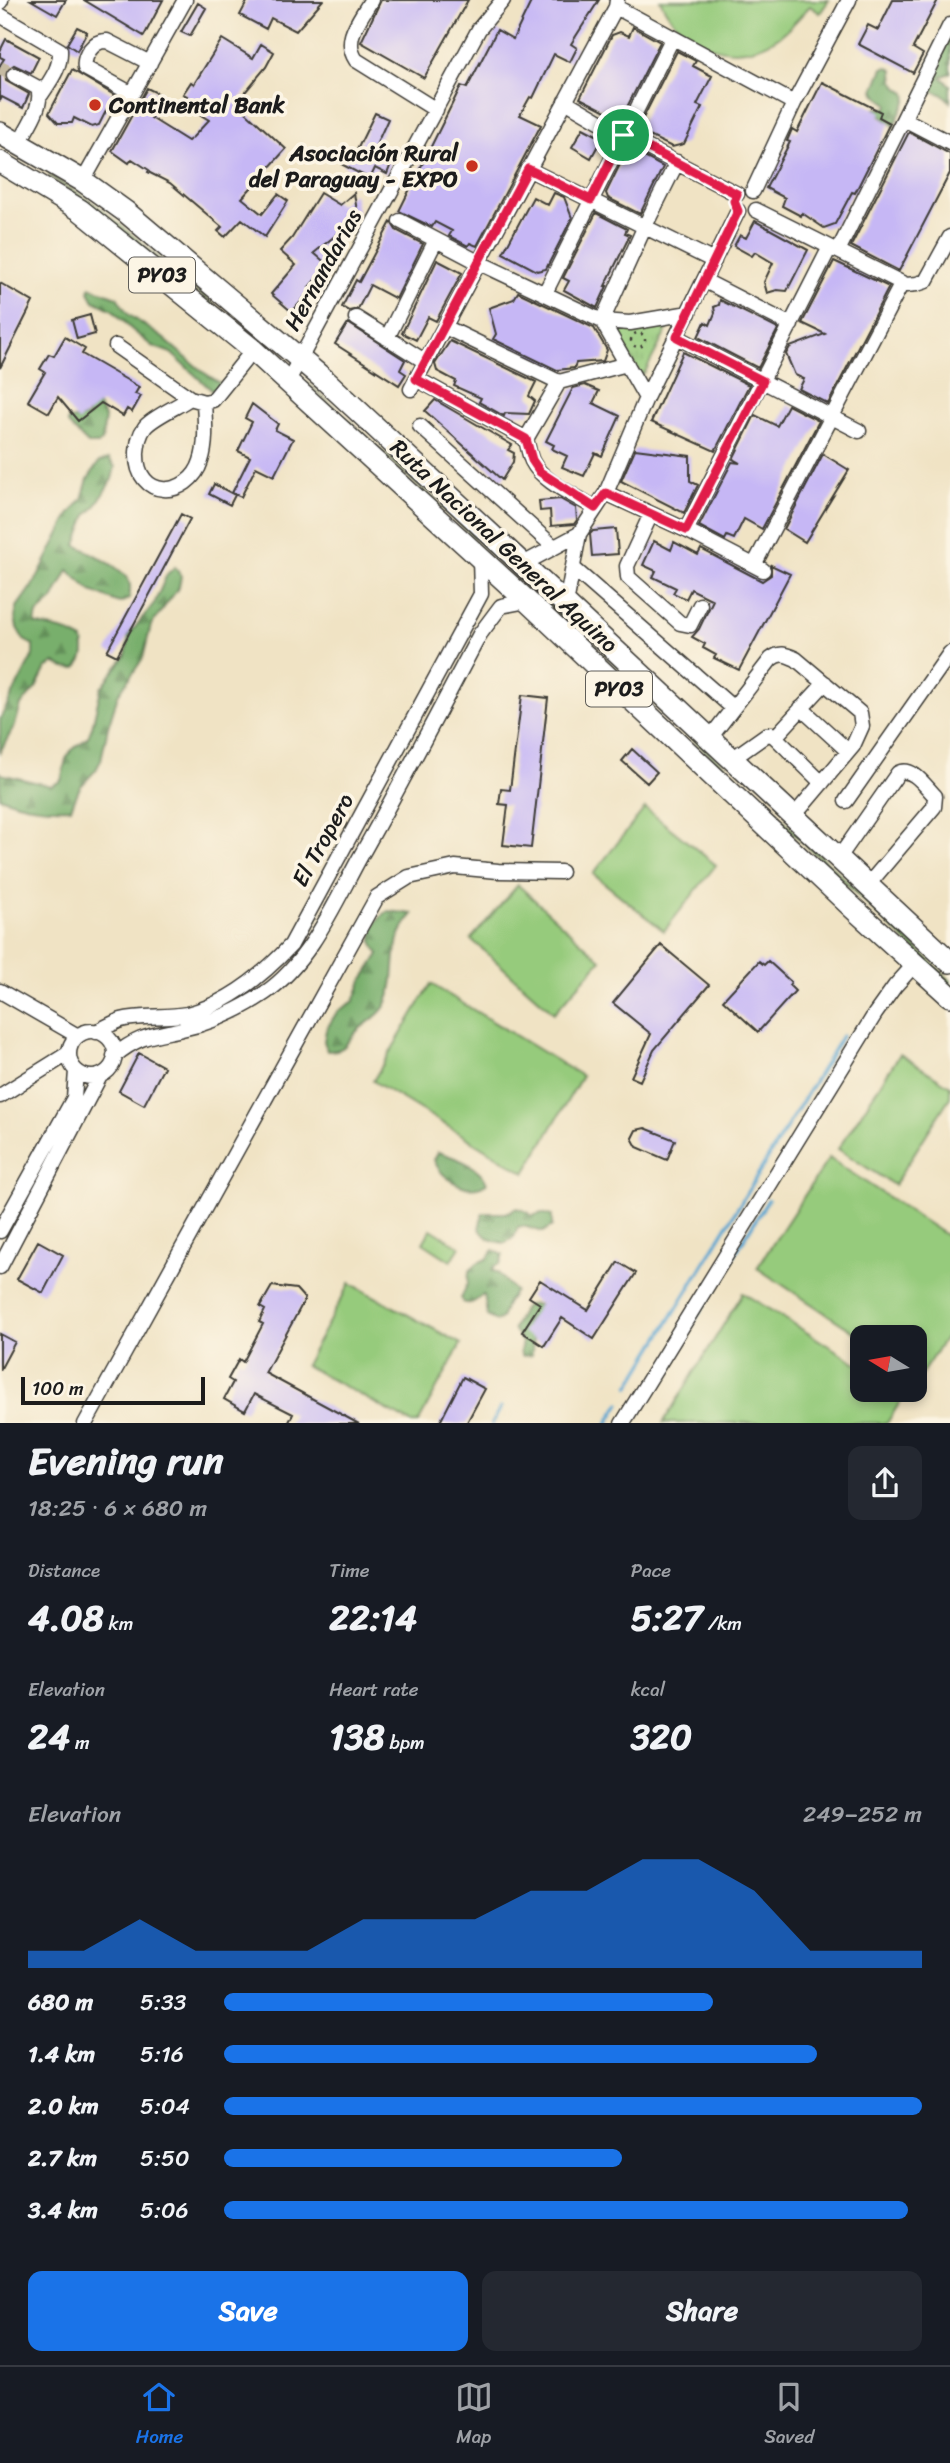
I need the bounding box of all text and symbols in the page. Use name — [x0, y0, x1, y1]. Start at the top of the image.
place label: Continental Bank — [108, 85, 285, 126]
marker: Continental Bank — [87, 97, 103, 113]
pin — [593, 105, 653, 165]
icon: arrive — [604, 116, 642, 154]
place label: Asociación Rural del Paraguay - EXPO — [249, 133, 459, 200]
marker: Asociación Rural del Paraguay - EXPO — [464, 158, 480, 174]
street label: Hernandarias — [272, 201, 374, 339]
road number: PY03 — [129, 258, 195, 292]
street label: Ruta Nacional General Aquino — [380, 429, 628, 663]
road number: PY03 — [586, 672, 652, 706]
street label: El Tropero — [280, 785, 366, 895]
north arrow — [850, 1325, 928, 1402]
map controls — [850, 1325, 927, 1402]
text: 100 m — [32, 1372, 84, 1405]
scale bar — [21, 1374, 205, 1406]
text: Evening run — [28, 1428, 224, 1495]
button: share — [848, 1446, 922, 1520]
text: 18:25 · 6 × 680 m — [28, 1488, 207, 1529]
text: Distance — [28, 1554, 100, 1587]
text: Time — [329, 1554, 370, 1587]
text: Pace — [631, 1554, 671, 1587]
text: 4.08 — [28, 1587, 104, 1649]
text: 22:14 — [329, 1587, 417, 1649]
text: 5:27 — [631, 1587, 703, 1649]
text: km — [104, 1607, 133, 1640]
text: /km — [703, 1607, 742, 1640]
text: Elevation — [28, 1673, 105, 1706]
text: Heart rate — [329, 1673, 419, 1706]
text: kcal — [631, 1673, 665, 1706]
text: 24 — [28, 1706, 70, 1768]
text: 138 — [329, 1706, 385, 1768]
text: 320 — [631, 1706, 692, 1768]
text: m — [70, 1726, 90, 1759]
text: bpm — [385, 1726, 425, 1759]
text: Elevation — [28, 1794, 121, 1835]
text: 249–252 m — [803, 1794, 922, 1835]
text: 680 m — [28, 1982, 93, 2023]
text: 5:33 — [140, 1982, 186, 2023]
text: 1.4 km — [28, 2034, 95, 2075]
text: 5:16 — [140, 2034, 184, 2075]
text: 2.0 km — [28, 2086, 99, 2127]
text: 5:04 — [140, 2086, 190, 2127]
text: 2.7 km — [28, 2138, 97, 2179]
text: 5:50 — [140, 2138, 190, 2179]
text: 3.4 km — [28, 2190, 98, 2231]
text: 5:06 — [140, 2190, 189, 2231]
button: Save — [28, 2271, 468, 2351]
button: Share — [482, 2271, 922, 2351]
tab: Home — [136, 2378, 183, 2453]
tab: Map — [455, 2378, 493, 2453]
tab: Saved — [764, 2378, 814, 2453]

